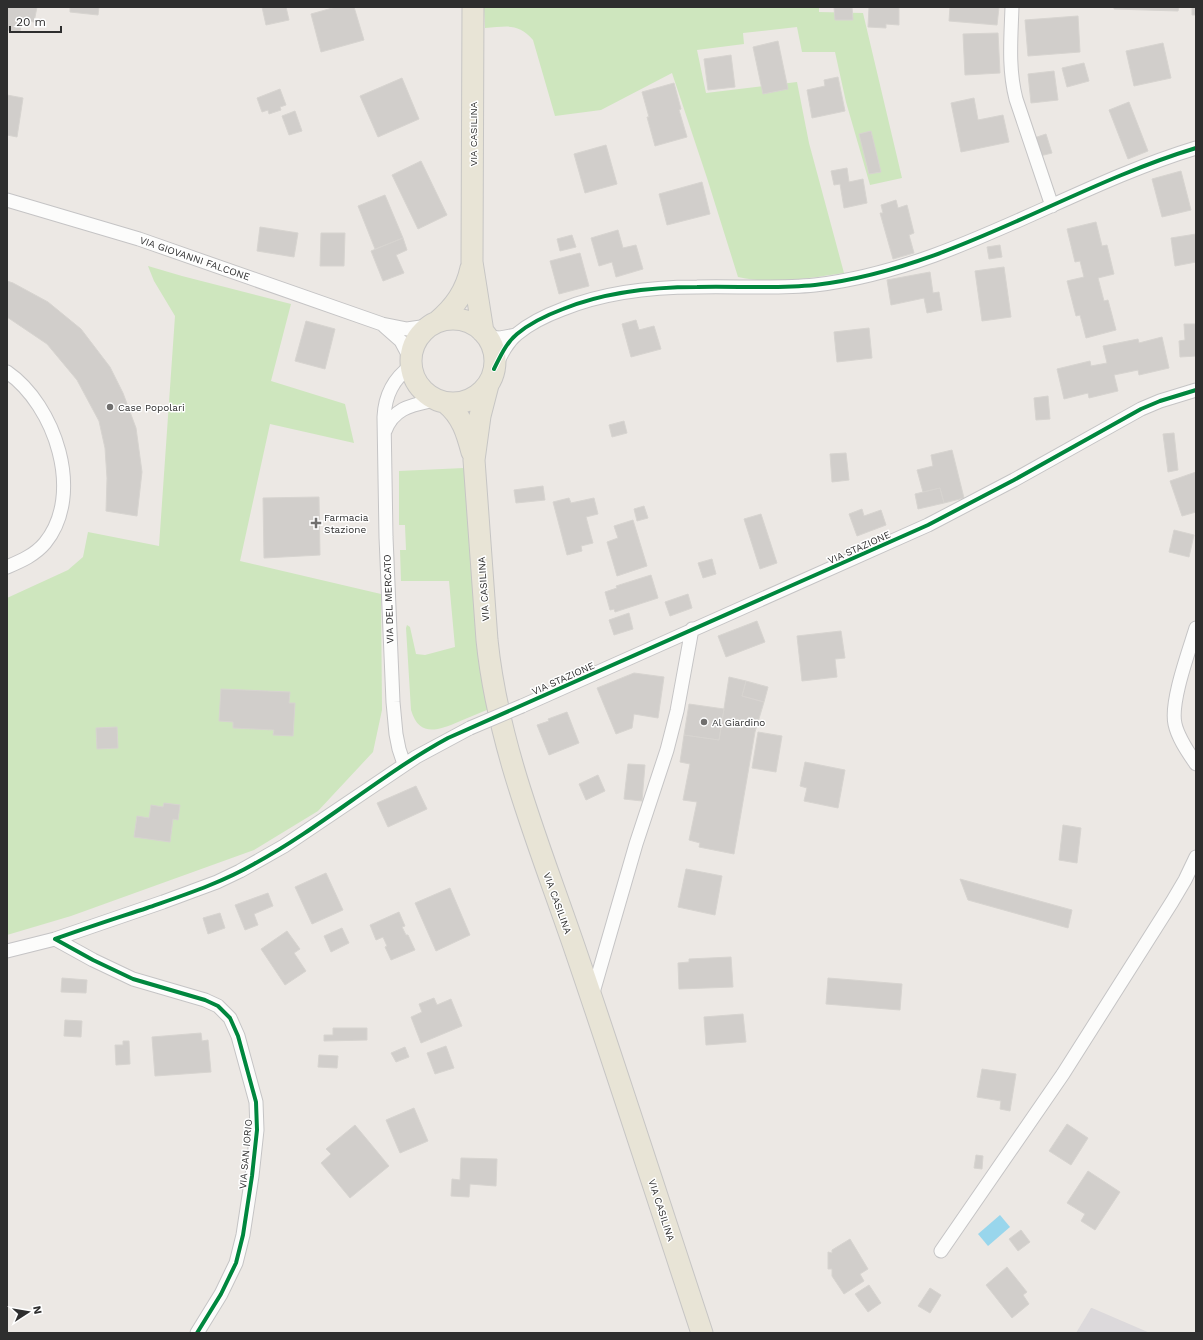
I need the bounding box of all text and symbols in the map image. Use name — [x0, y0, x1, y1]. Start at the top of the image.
scale bar — [10, 8, 61, 34]
text: 20 m — [16, 15, 46, 29]
street label: VIA CASILINA — [468, 101, 479, 166]
street label: VIA GIOVANNI FALCONE — [138, 234, 251, 283]
marker: Case Popolari — [105, 402, 115, 412]
place label: Case Popolari — [118, 402, 185, 413]
place label: Farmacia Stazione — [324, 512, 369, 535]
marker: Farmacia Stazione — [311, 518, 321, 528]
street label: VIA STAZIONE — [826, 529, 892, 566]
street label: VIA DEL MERCATO — [381, 554, 396, 644]
street label: VIA CASILINA — [476, 556, 491, 622]
street label: VIA STAZIONE — [530, 660, 596, 697]
marker: Al Giardino — [699, 717, 709, 727]
place label: Al Giardino — [712, 717, 765, 728]
street label: VIA CASILINA — [541, 871, 574, 936]
street label: VIA SAN IORIO — [237, 1119, 254, 1190]
street label: VIA CASILINA — [646, 1178, 677, 1243]
north arrow — [8, 1292, 48, 1332]
text: N — [30, 1305, 44, 1315]

